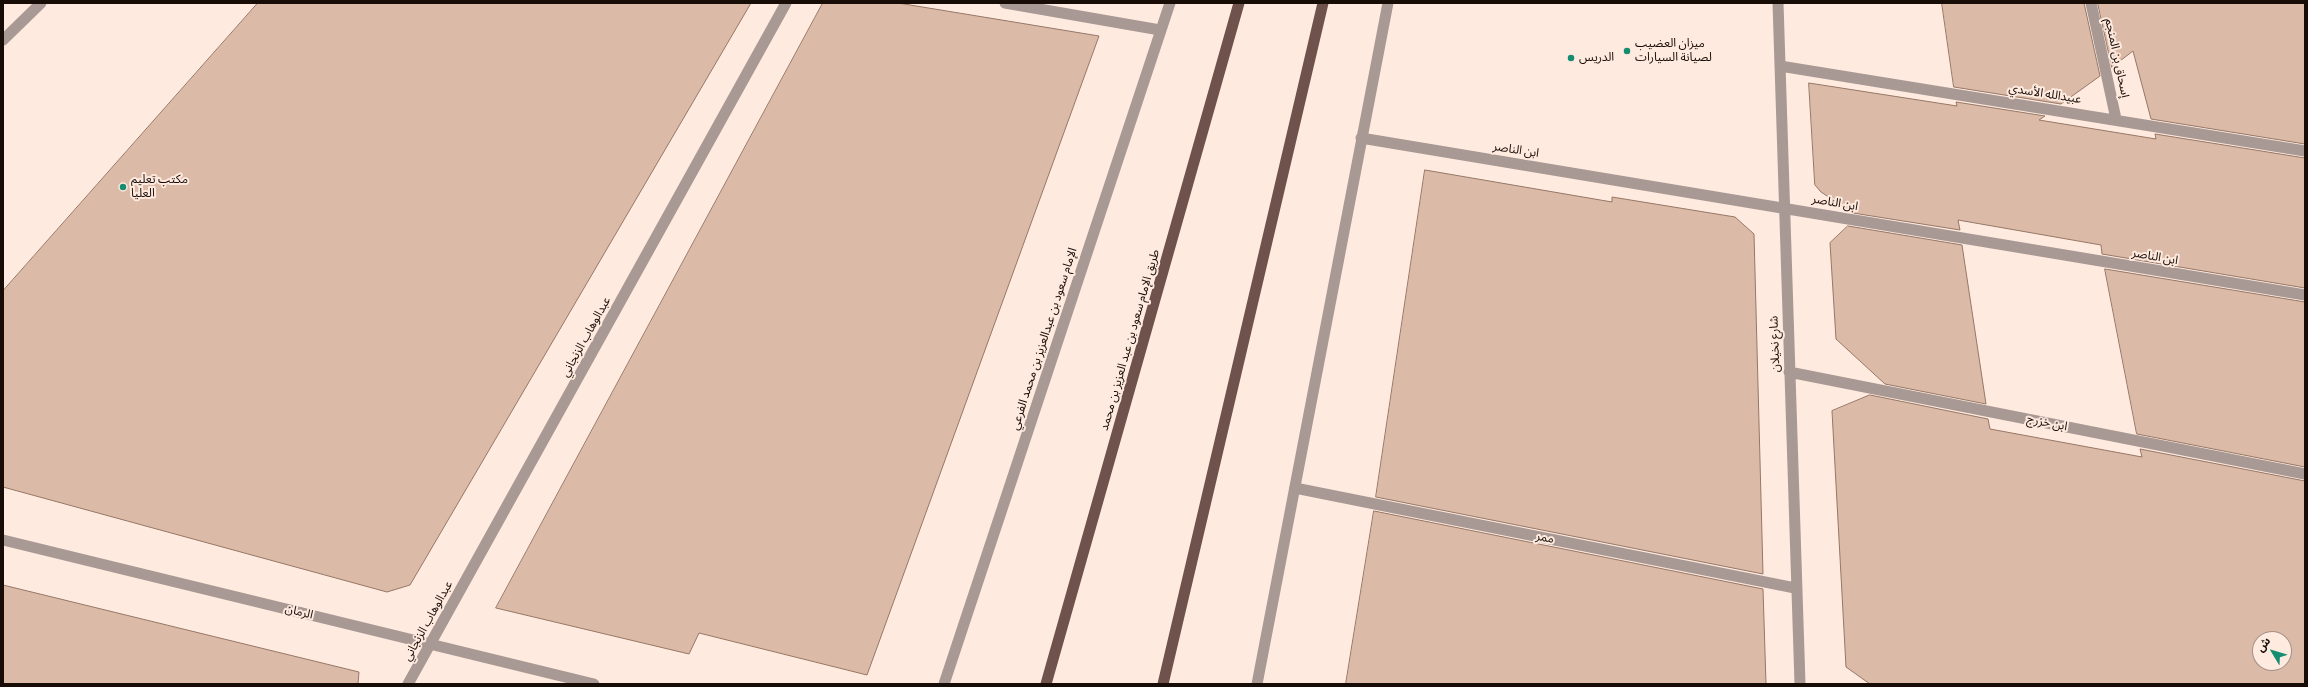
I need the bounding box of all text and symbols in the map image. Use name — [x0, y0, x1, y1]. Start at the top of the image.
street label: إسحاق بن المنجم — [2102, 17, 2132, 99]
place label: ميزان العضيب لصيانة السيارات — [1635, 37, 1712, 65]
marker: ميزان العضيب لصيانة السيارات — [1622, 46, 1632, 56]
place label: الدريس — [1579, 51, 1614, 65]
marker: الدريس — [1566, 53, 1576, 63]
street label: عبيدالله الأسدي — [2008, 81, 2082, 107]
street label: ابن الناصر — [1492, 139, 1540, 161]
place label: مكتب تعليم العليا — [131, 173, 188, 201]
marker: مكتب تعليم العليا — [118, 182, 128, 192]
street label: ابن الناصر — [1811, 192, 1859, 214]
street label: الإمام سعود بن عبدالعزيز بن محمد الفرعي — [1008, 246, 1080, 432]
street label: ابن الناصر — [2131, 246, 2179, 268]
street label: طريق الإمام سعود بن عبد العزيز بن محمد — [1097, 248, 1163, 432]
street label: عبدالوهاب الزنجاني — [558, 294, 614, 380]
street label: شارع نخيلان — [1767, 315, 1783, 373]
street label: ابن خزرج — [2025, 412, 2069, 434]
street label: ممر — [1535, 529, 1555, 547]
street label: عبدالوهاب الزنجاني — [400, 578, 456, 664]
street label: الرمان — [284, 602, 314, 622]
north arrow — [2252, 631, 2292, 671]
text: ش — [2252, 633, 2273, 654]

